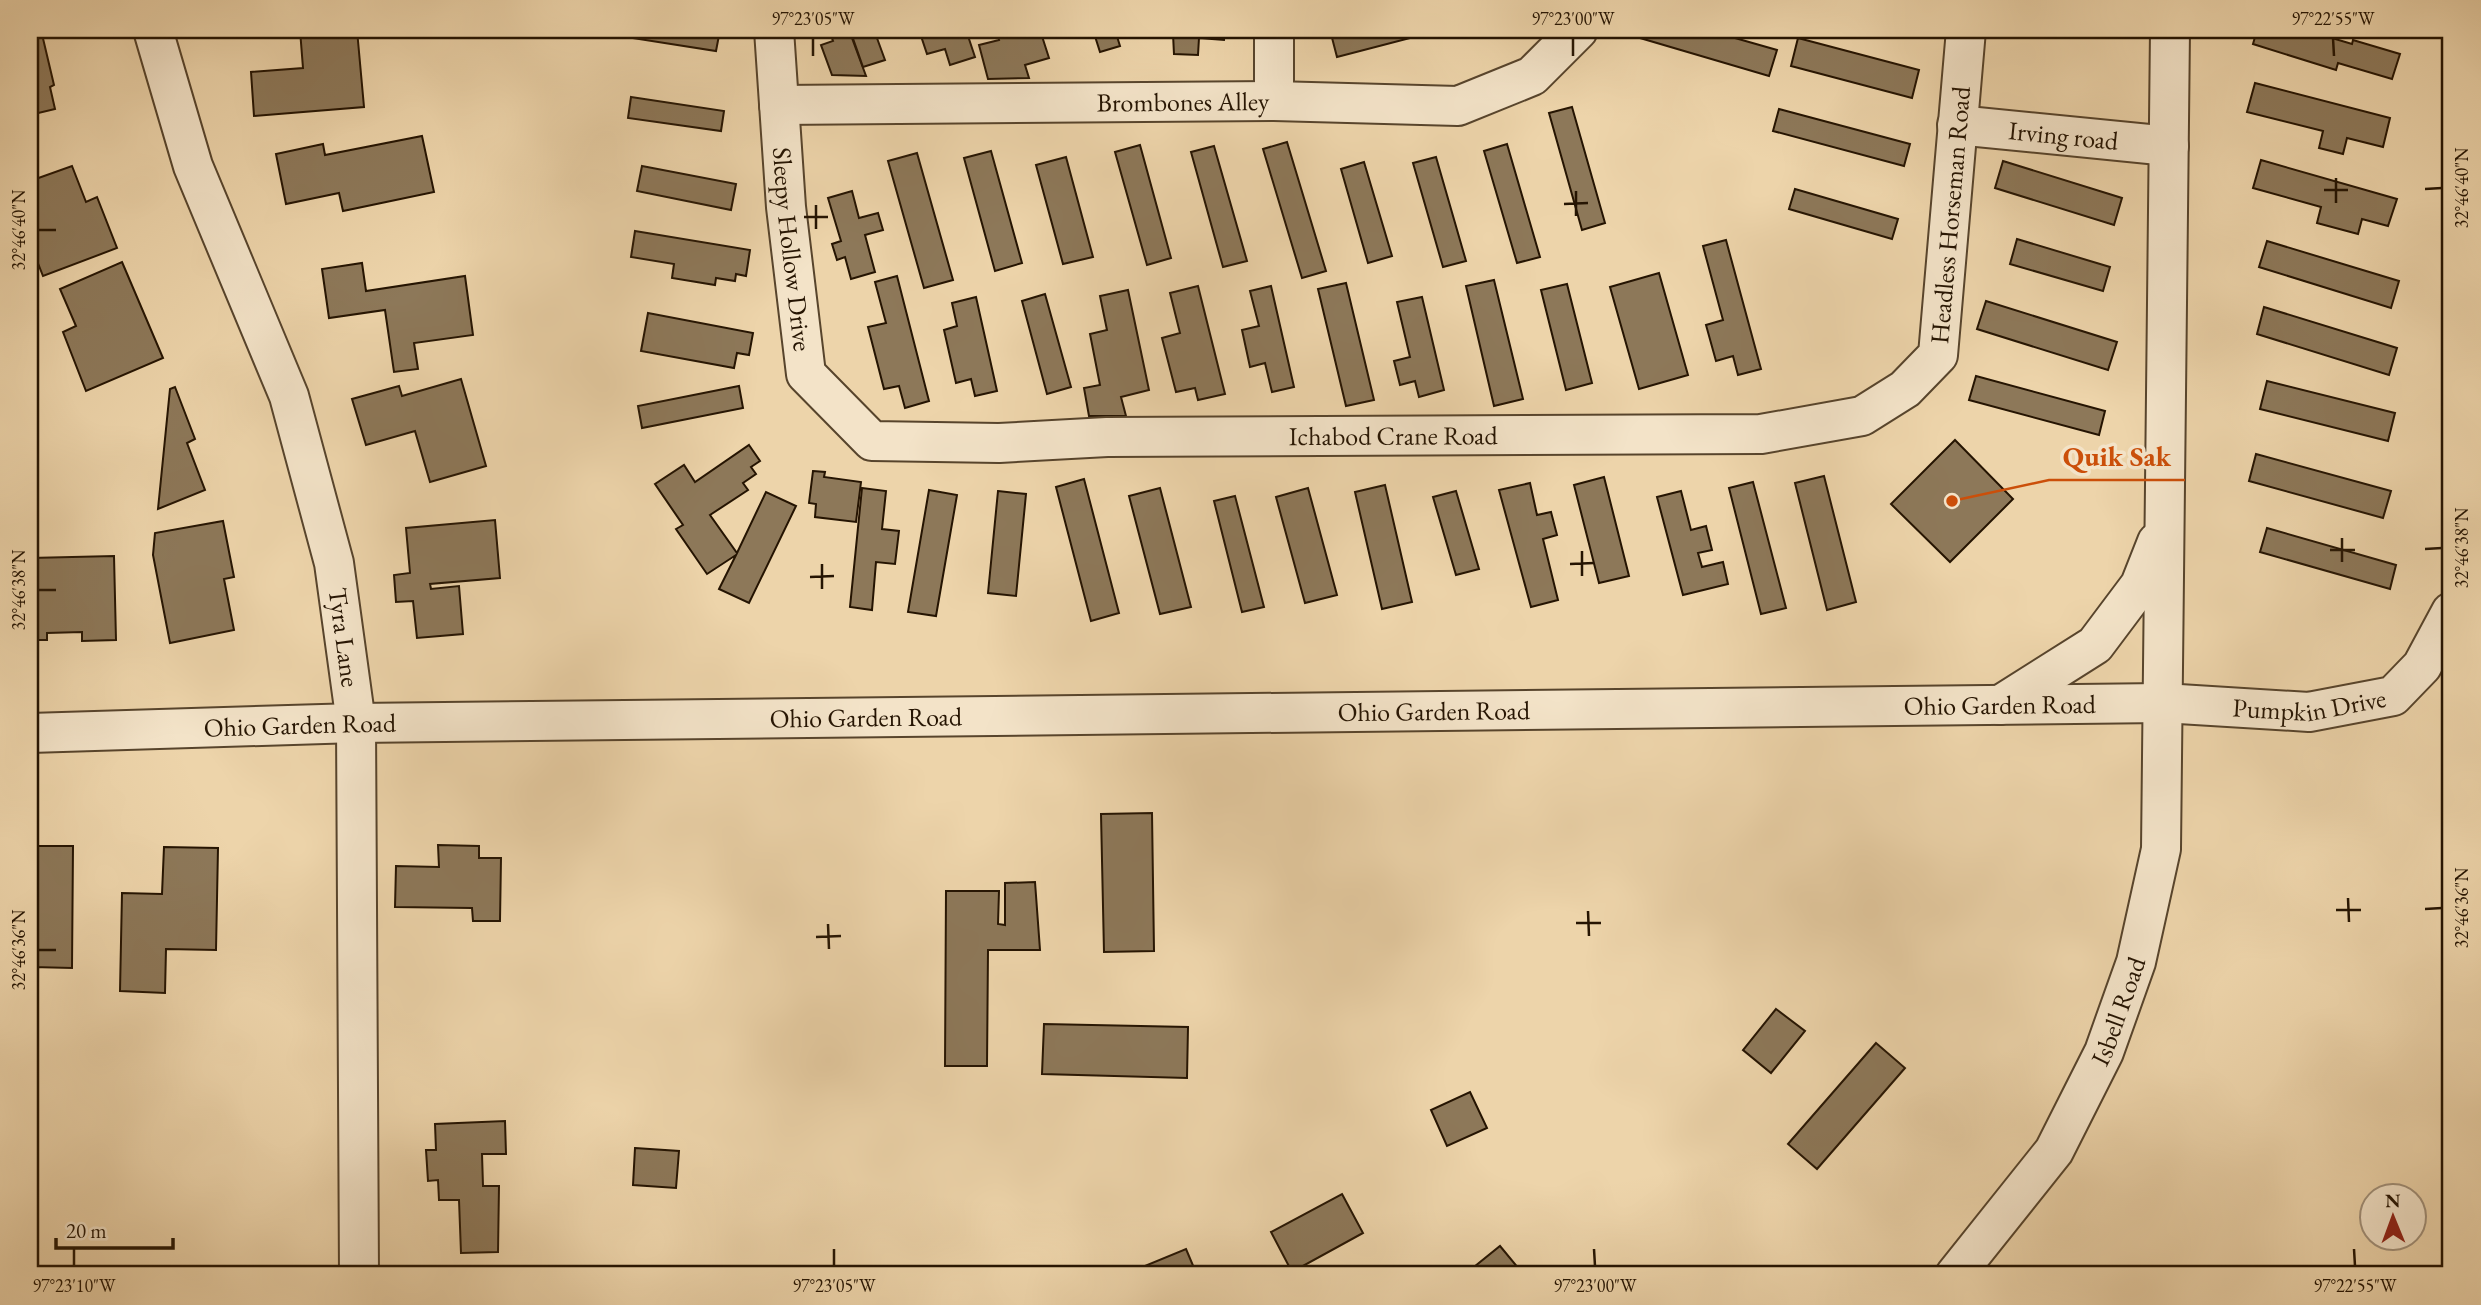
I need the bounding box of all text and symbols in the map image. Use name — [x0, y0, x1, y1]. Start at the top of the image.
text: 97°23'05"W — [771, 7, 855, 30]
text: 97°23'00"W — [1531, 7, 1615, 30]
text: 97°22'55"W — [2291, 7, 2375, 30]
street label: Brombones Alley — [1096, 84, 1270, 119]
street label: Headless Horseman Road — [1922, 84, 1978, 345]
street label: Irving road — [2007, 113, 2121, 158]
street label: Sleepy Hollow Drive — [765, 146, 820, 353]
text: 32°46'40"N — [2450, 147, 2473, 228]
text: 32°46'40"N — [7, 189, 30, 270]
street label: Ichabod Crane Road — [1289, 418, 1499, 453]
callout: Quik Sak — [2049, 431, 2185, 480]
text: Quik Sak — [2063, 438, 2172, 474]
text: 32°46'38"N — [2450, 507, 2473, 588]
text: 32°46'38"N — [7, 549, 30, 630]
street label: Tyra Lane — [321, 586, 368, 689]
street label: Pumpkin Drive — [2232, 681, 2389, 729]
street label: Ohio Garden Road — [1903, 687, 2097, 723]
street label: Ohio Garden Road — [1337, 693, 1531, 729]
street label: Ohio Garden Road — [769, 699, 963, 735]
street label: Ohio Garden Road — [203, 706, 397, 745]
text: 32°46'36"N — [2450, 867, 2473, 948]
text: 32°46'36"N — [7, 909, 30, 990]
street label: Isbell Road — [2083, 951, 2154, 1071]
north arrow — [2358, 1182, 2428, 1252]
text: N — [2385, 1188, 2401, 1213]
scale bar — [56, 1207, 173, 1251]
text: 20 m — [66, 1217, 107, 1244]
text: 97°23'10"W — [32, 1274, 116, 1297]
text: 97°23'05"W — [792, 1274, 876, 1297]
text: 97°23'00"W — [1553, 1274, 1637, 1297]
text: 97°22'55"W — [2313, 1274, 2397, 1297]

